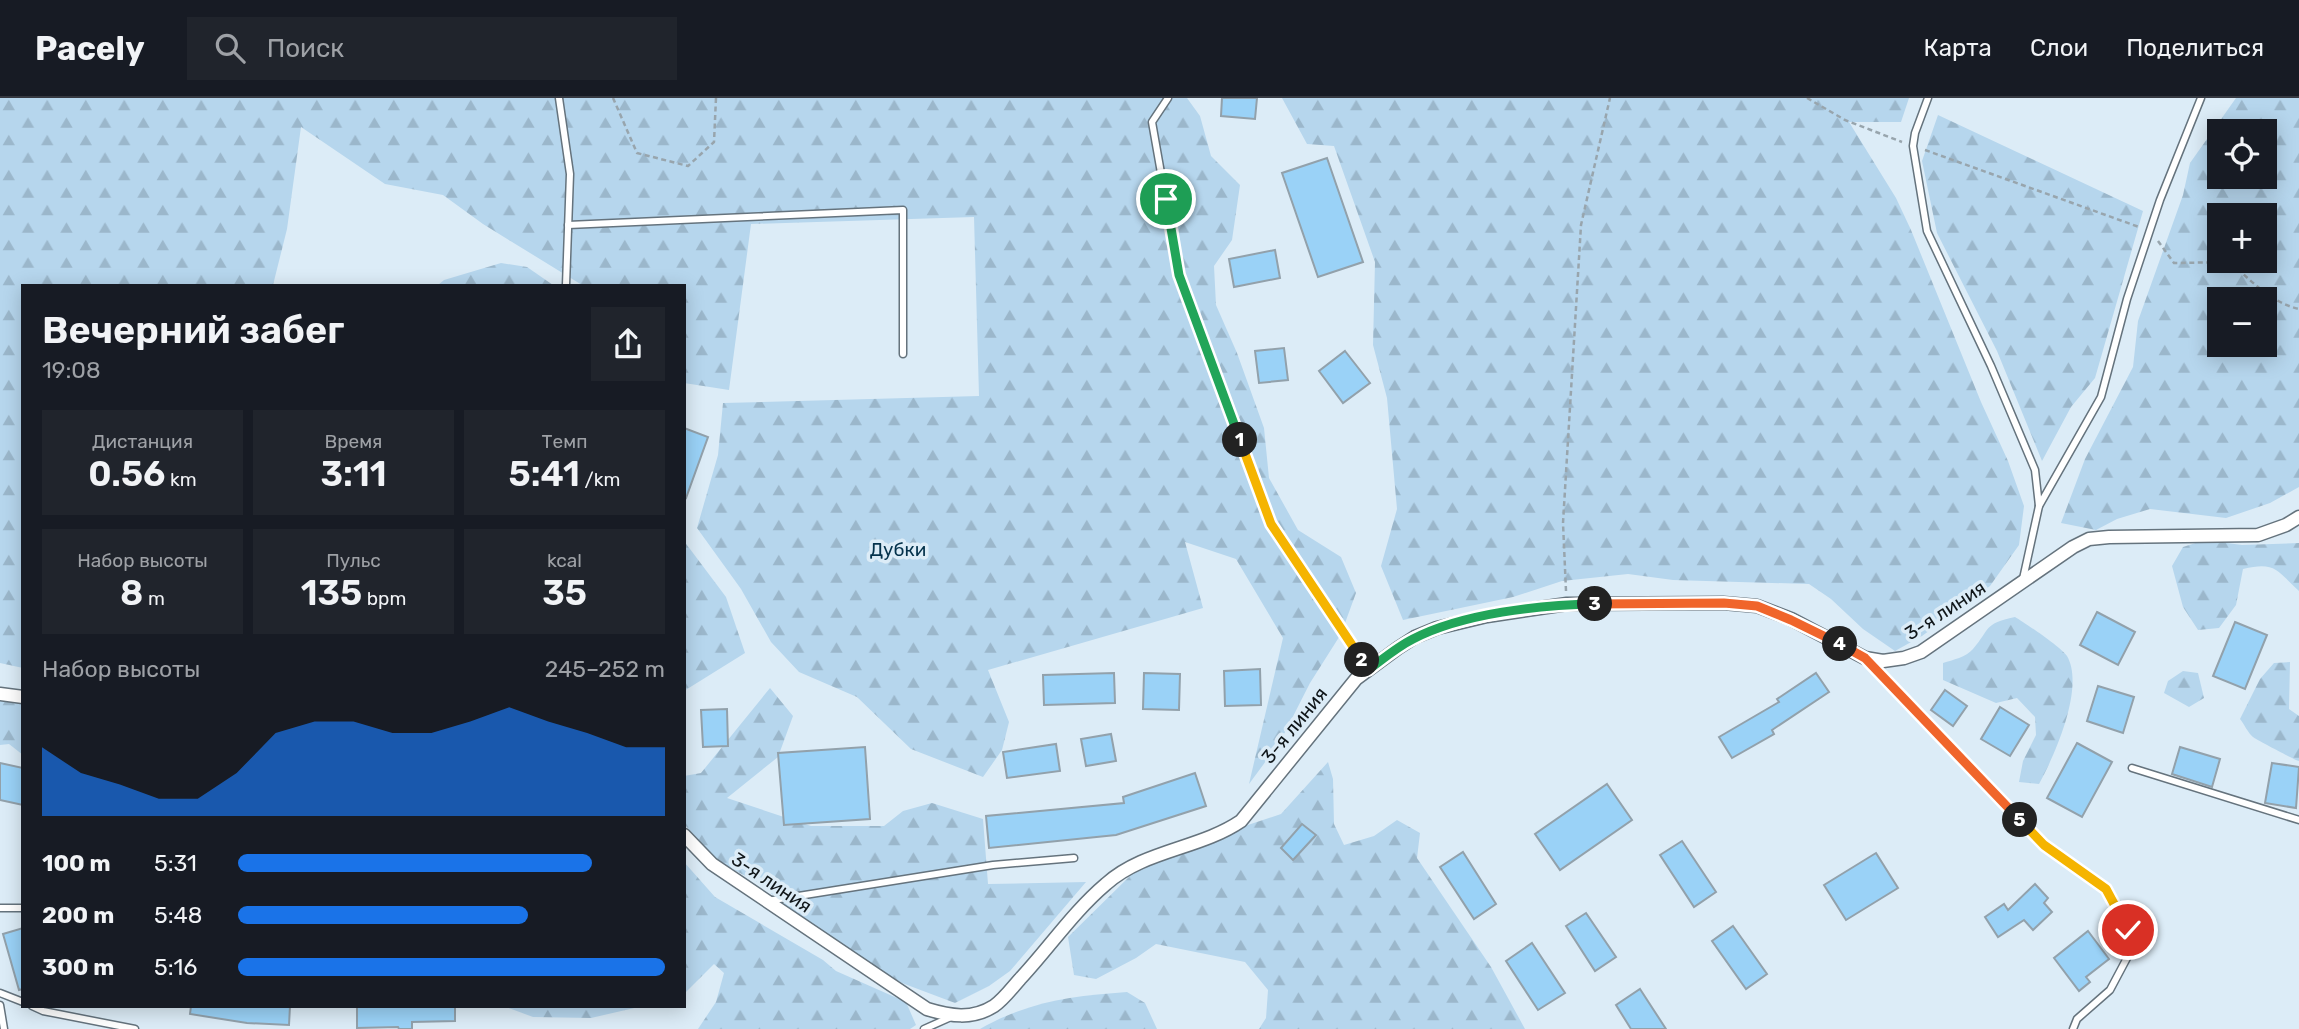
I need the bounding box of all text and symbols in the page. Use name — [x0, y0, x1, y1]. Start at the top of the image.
search box — [187, 17, 677, 80]
text: Pacely — [35, 29, 145, 68]
icon: search — [211, 29, 249, 67]
text: Поиск — [267, 33, 344, 64]
text: Карта — [1923, 34, 1992, 62]
text: Слои — [2030, 34, 2088, 62]
text: Поделиться — [2126, 34, 2264, 62]
map controls — [2207, 119, 2277, 357]
button: locate — [2207, 119, 2277, 189]
pin — [1136, 169, 1196, 229]
icon: arrive — [1147, 180, 1185, 218]
button: + — [2207, 203, 2277, 273]
button: − — [2207, 287, 2277, 357]
text: Вечерний забег — [42, 307, 344, 353]
button: share — [591, 307, 665, 381]
text: 19:08 — [42, 356, 101, 384]
pin: 1 — [1222, 422, 1258, 458]
text: 1 — [1235, 428, 1244, 451]
text: Дистанция — [92, 430, 193, 453]
text: Время — [325, 430, 382, 453]
text: Темп — [542, 430, 587, 453]
text: 0.56 — [88, 453, 165, 495]
text: 3:11 — [321, 453, 386, 495]
text: 5:41 — [509, 453, 580, 495]
text: km — [165, 468, 197, 491]
text: /km — [580, 468, 620, 491]
park label: Дубки — [870, 538, 926, 561]
text: Набор высоты — [77, 549, 208, 572]
text: Пульс — [326, 549, 381, 572]
text: kcal — [547, 549, 582, 572]
text: 8 — [120, 572, 143, 614]
text: 135 — [301, 572, 362, 614]
text: 35 — [542, 572, 587, 614]
street label: 3-я линия — [1901, 576, 1990, 645]
text: m — [143, 587, 165, 610]
text: bpm — [362, 587, 406, 610]
pin: 3 — [1578, 587, 1612, 622]
text: 3 — [1588, 592, 1601, 615]
pin: 4 — [1822, 626, 1857, 662]
text: 4 — [1833, 632, 1846, 655]
pin: 2 — [1344, 642, 1380, 678]
text: 2 — [1355, 648, 1368, 671]
text: Набор высоты — [42, 655, 200, 683]
text: 245–252 m — [545, 655, 665, 683]
street label: 3-я линия — [1257, 682, 1332, 768]
pin: 5 — [2002, 802, 2038, 838]
text: 5 — [2013, 808, 2026, 831]
street label: 3-я линия — [727, 847, 816, 918]
text: 100 m — [42, 849, 111, 877]
text: 5:31 — [154, 849, 197, 877]
pin — [2098, 900, 2158, 960]
text: 200 m — [42, 901, 114, 929]
text: 5:48 — [154, 901, 202, 929]
icon: check — [2109, 911, 2147, 949]
text: 300 m — [42, 953, 114, 981]
text: 5:16 — [154, 953, 197, 981]

